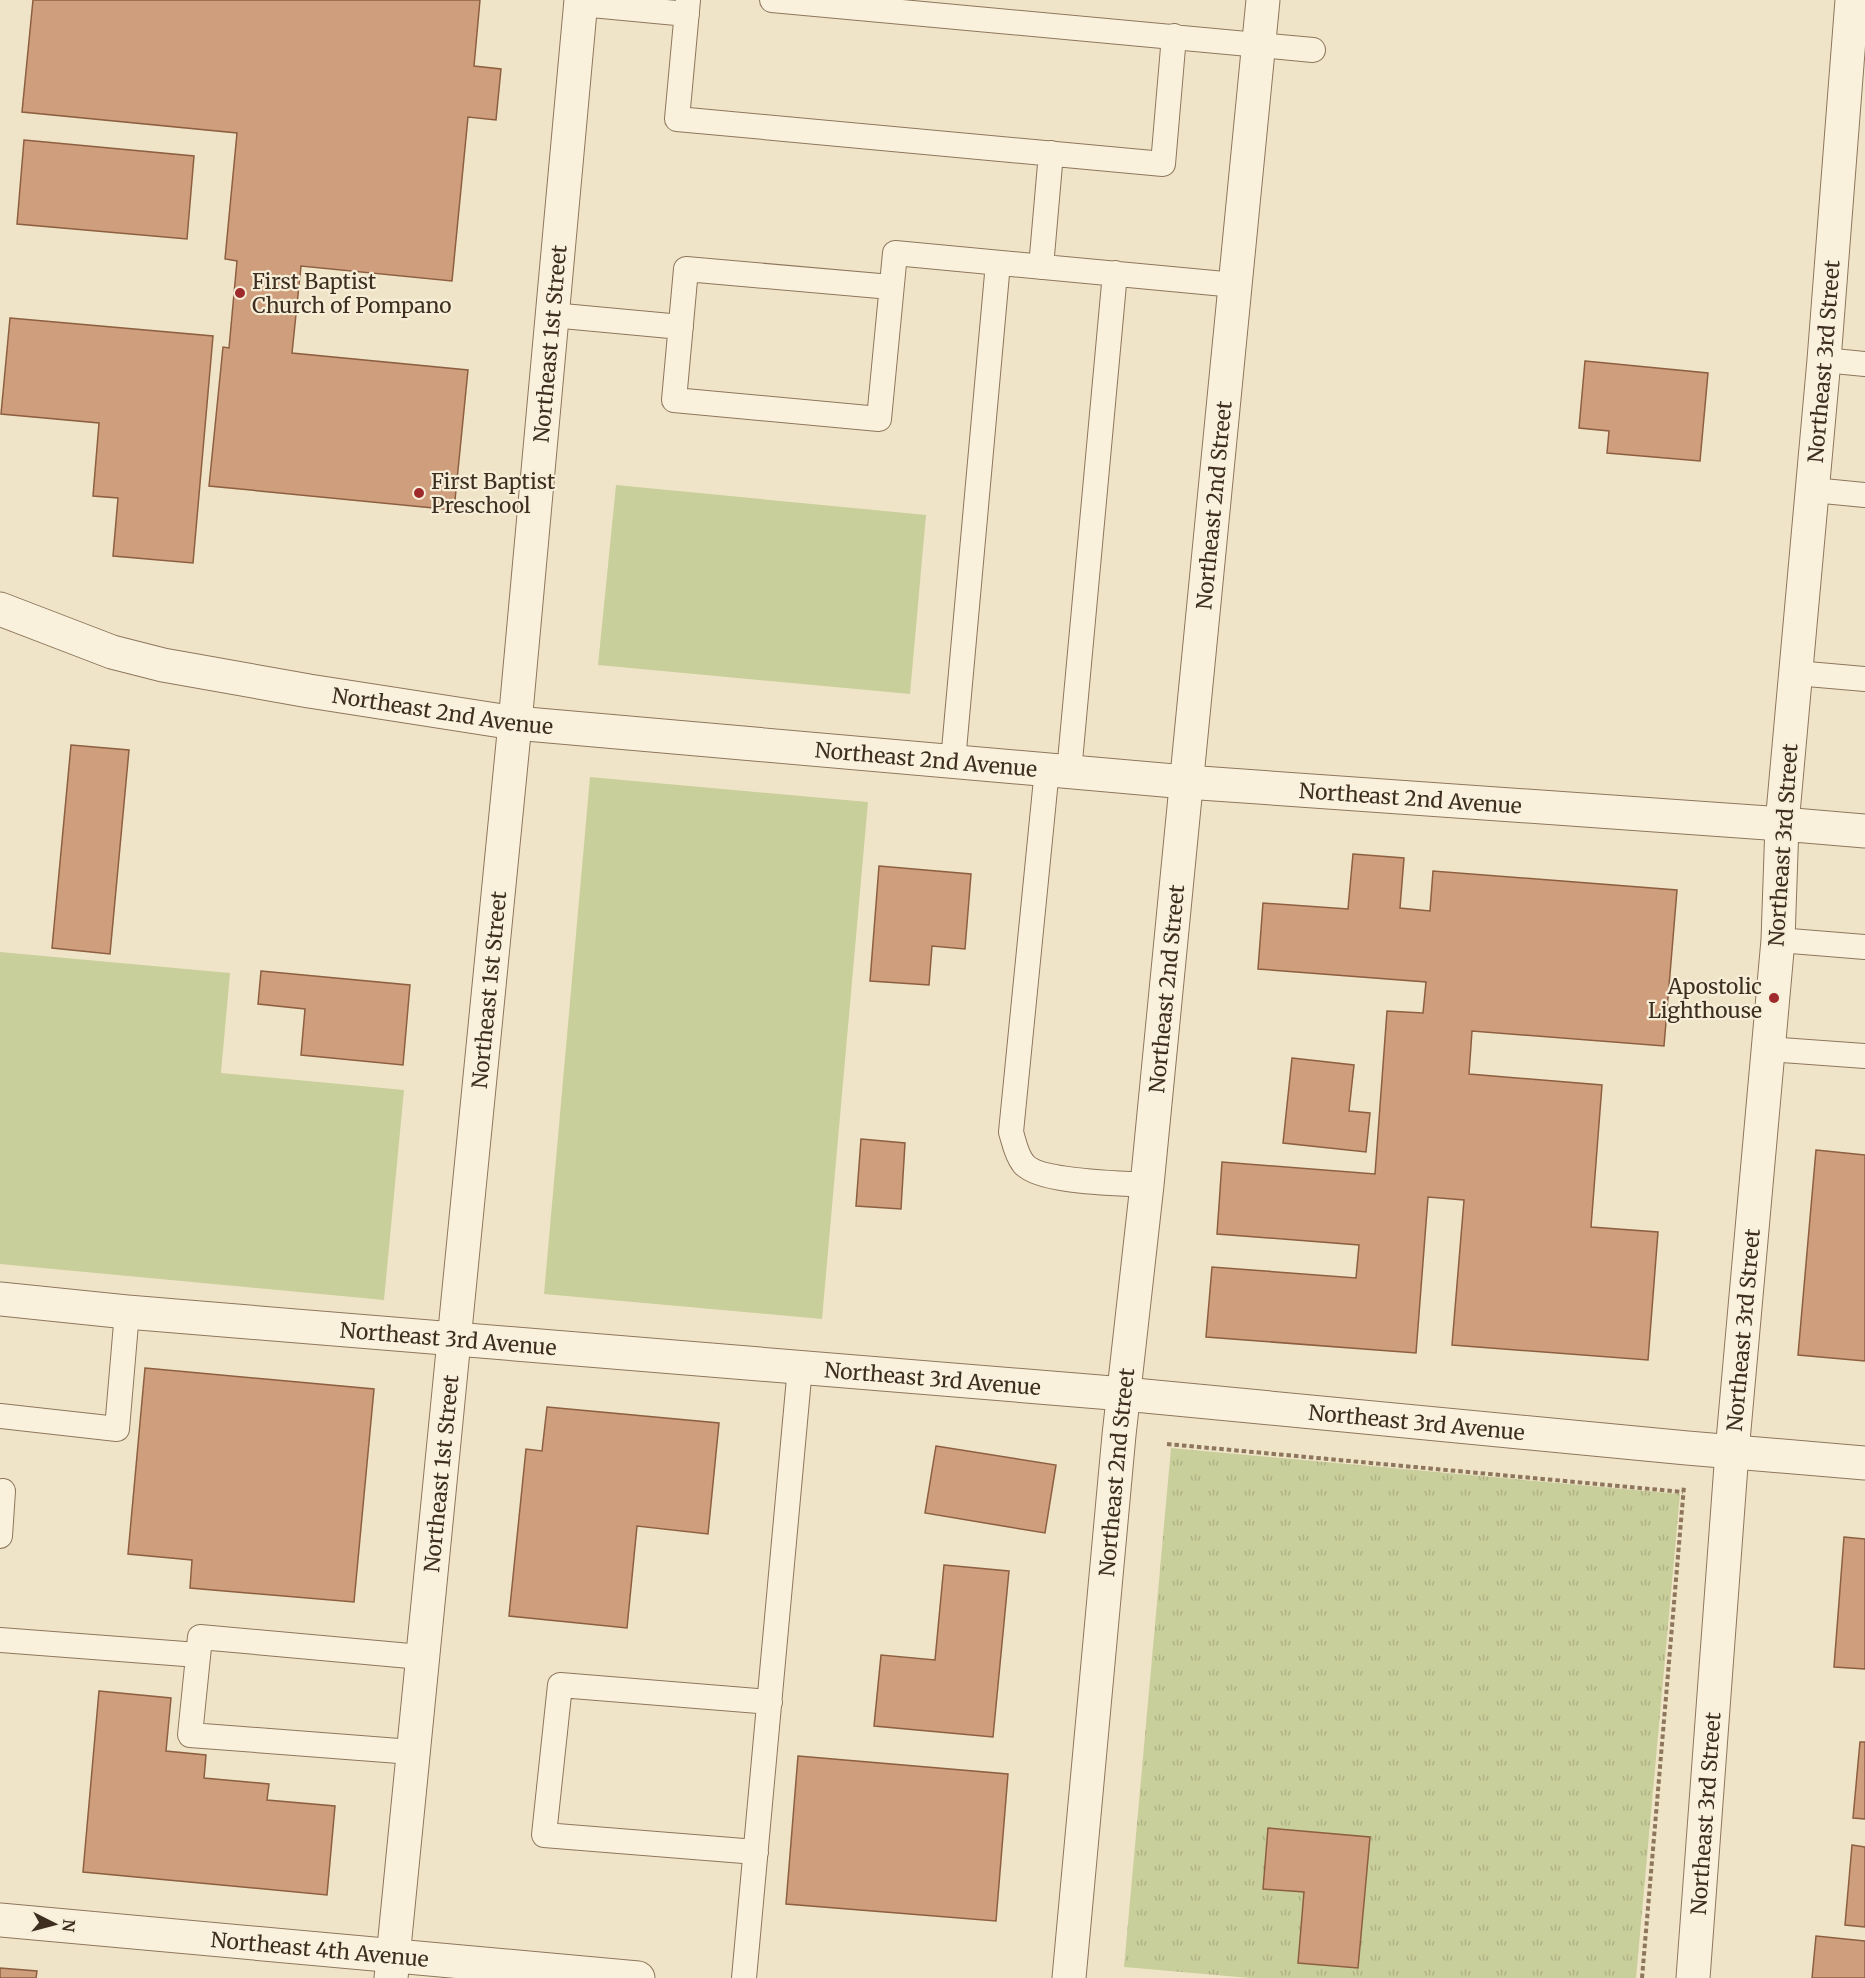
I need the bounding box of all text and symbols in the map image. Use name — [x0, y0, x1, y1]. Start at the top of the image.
street label: Northeast 1st Street — [527, 244, 572, 444]
street label: Northeast 3rd Street — [1801, 259, 1845, 464]
place label: First Baptist Church of Pompano — [252, 268, 452, 319]
marker: First Baptist Church of Pompano — [233, 286, 247, 300]
street label: Northeast 2nd Street — [1190, 400, 1237, 611]
place label: First Baptist Preschool — [431, 468, 555, 519]
marker: First Baptist Preschool — [412, 486, 426, 500]
street label: Northeast 2nd Avenue — [330, 681, 554, 740]
street label: Northeast 2nd Avenue — [814, 736, 1038, 782]
street label: Northeast 3rd Street — [1762, 743, 1804, 947]
street label: Northeast 2nd Avenue — [1298, 777, 1523, 819]
street label: Northeast 2nd Street — [1143, 883, 1190, 1094]
street label: Northeast 1st Street — [465, 890, 512, 1090]
place label: Apostolic Lighthouse — [1648, 973, 1762, 1024]
marker: Apostolic Lighthouse — [1767, 991, 1781, 1005]
street label: Northeast 3rd Street — [1720, 1227, 1766, 1433]
street label: Northeast 3rd Avenue — [339, 1316, 558, 1361]
street label: Northeast 3rd Avenue — [823, 1356, 1042, 1401]
street label: Northeast 2nd Street — [1093, 1366, 1140, 1578]
street label: Northeast 1st Street — [418, 1373, 464, 1574]
street label: Northeast 3rd Avenue — [1307, 1398, 1526, 1446]
street label: Northeast 3rd Street — [1684, 1711, 1726, 1916]
north arrow — [24, 1894, 84, 1954]
text: N — [58, 1918, 80, 1933]
street label: Northeast 4th Avenue — [210, 1926, 430, 1972]

